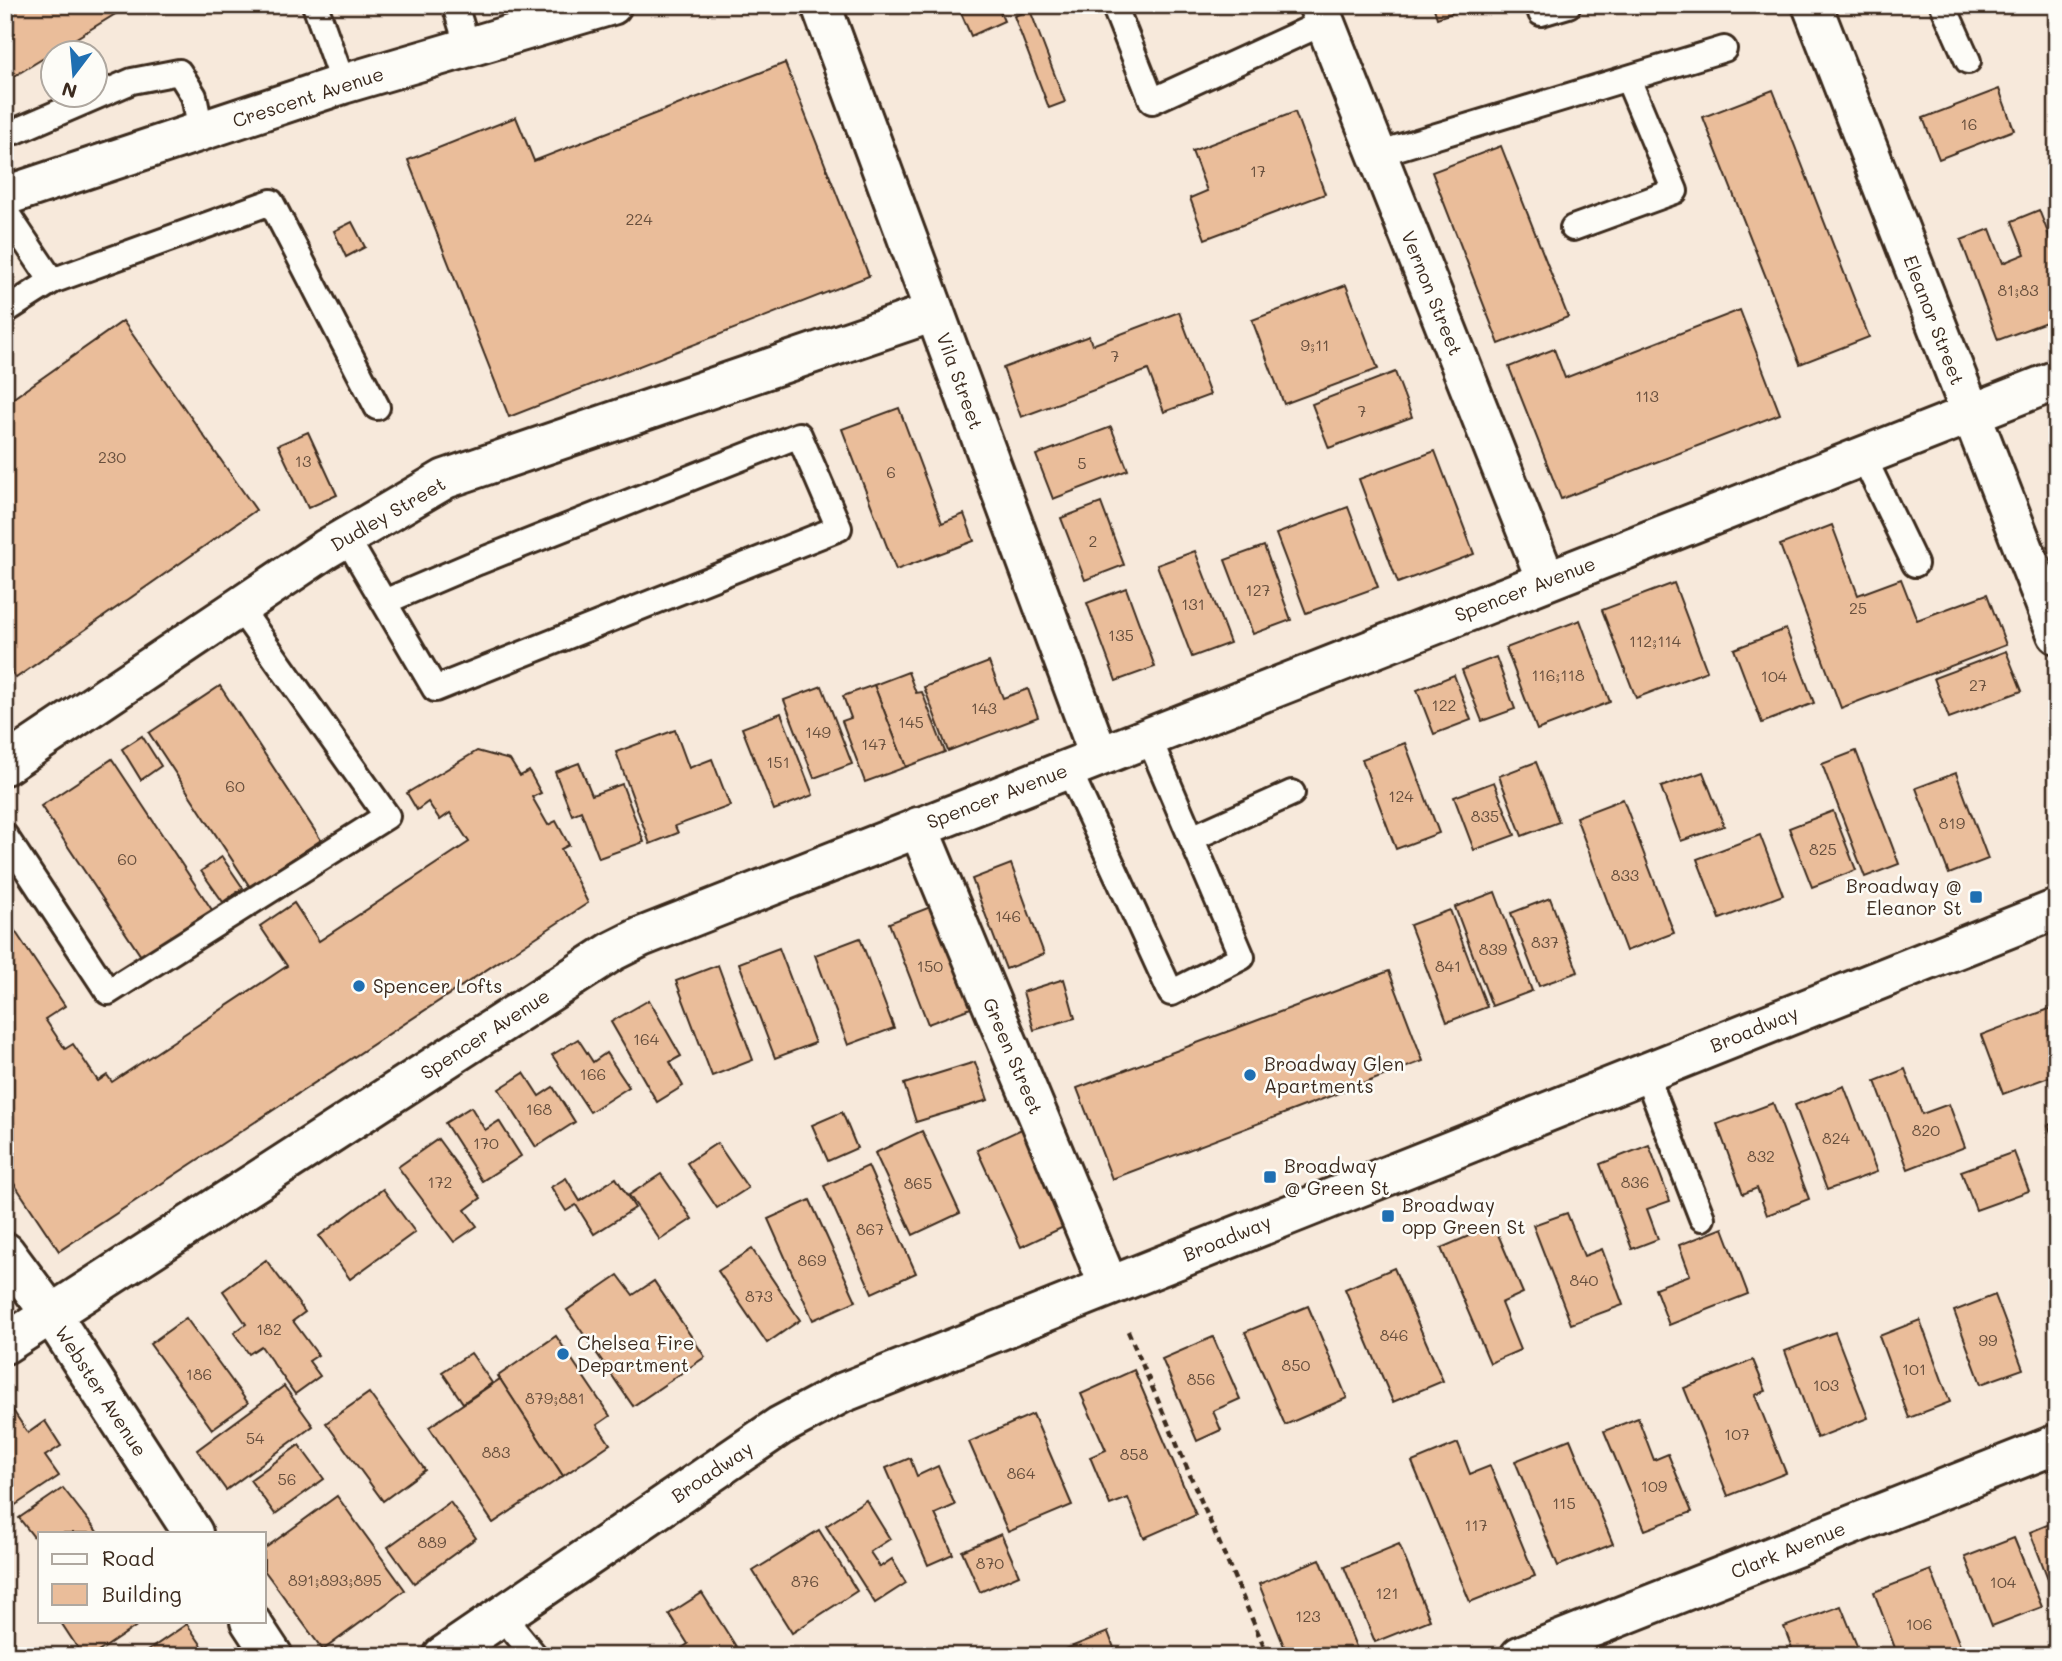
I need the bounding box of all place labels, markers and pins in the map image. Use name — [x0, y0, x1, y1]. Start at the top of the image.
place label: Broadway @ Eleanor St — [1846, 873, 1962, 920]
marker: Broadway @ Eleanor St — [1968, 889, 1984, 905]
place label: Spencer Lofts — [373, 973, 503, 998]
marker: Spencer Lofts — [351, 978, 367, 994]
place label: Broadway Glen Apartments — [1264, 1051, 1404, 1098]
marker: Broadway Glen Apartments — [1242, 1067, 1258, 1083]
place label: Broadway @ Green St — [1284, 1153, 1390, 1200]
marker: Broadway @ Green St — [1262, 1169, 1278, 1185]
place label: Broadway opp Green St — [1402, 1192, 1526, 1239]
marker: Broadway opp Green St — [1380, 1208, 1396, 1224]
place label: Chelsea Fire Department — [577, 1330, 694, 1377]
marker: Chelsea Fire Department — [555, 1346, 571, 1362]

